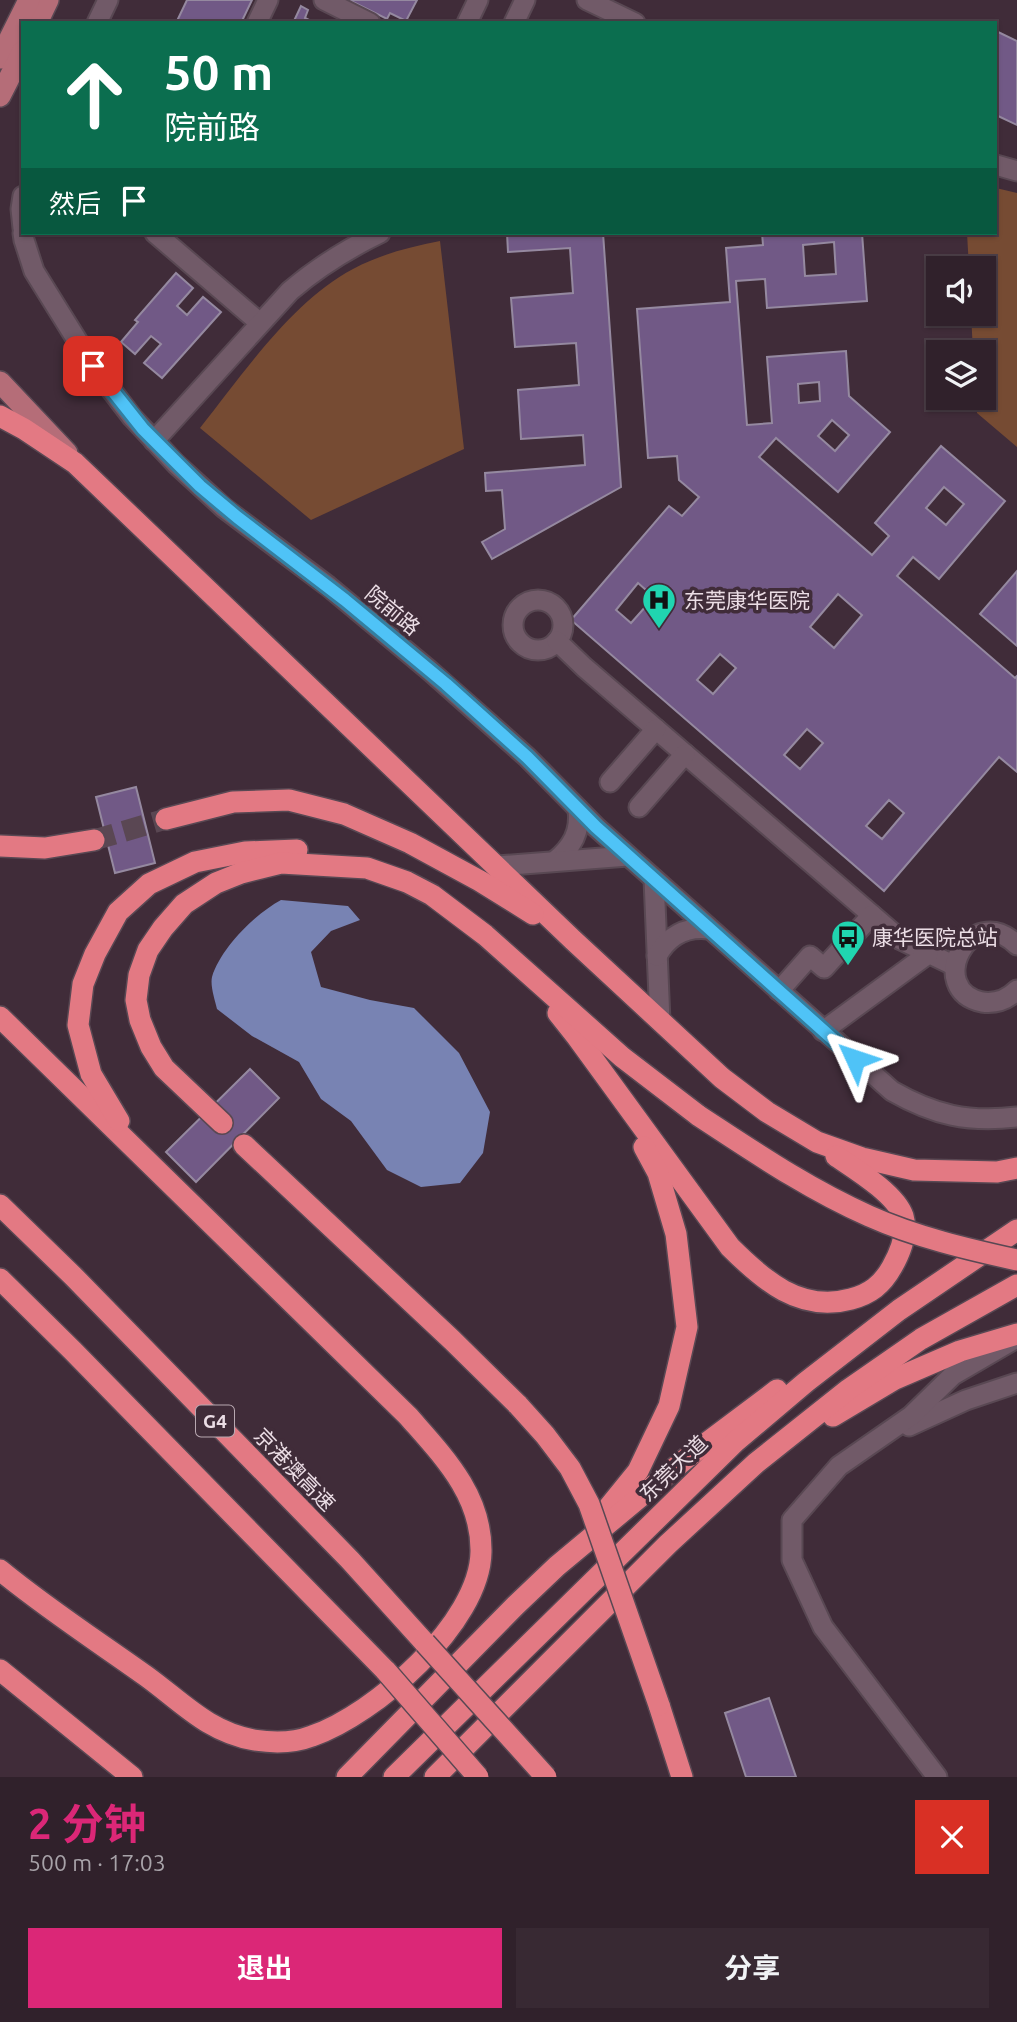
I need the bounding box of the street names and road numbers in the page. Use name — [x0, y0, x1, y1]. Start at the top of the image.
street label: 院前路 — [361, 581, 425, 639]
road number: G4 — [196, 1406, 234, 1436]
street label: 京港澳高速 — [250, 1423, 340, 1515]
street label: 东莞大道 — [634, 1430, 712, 1506]

